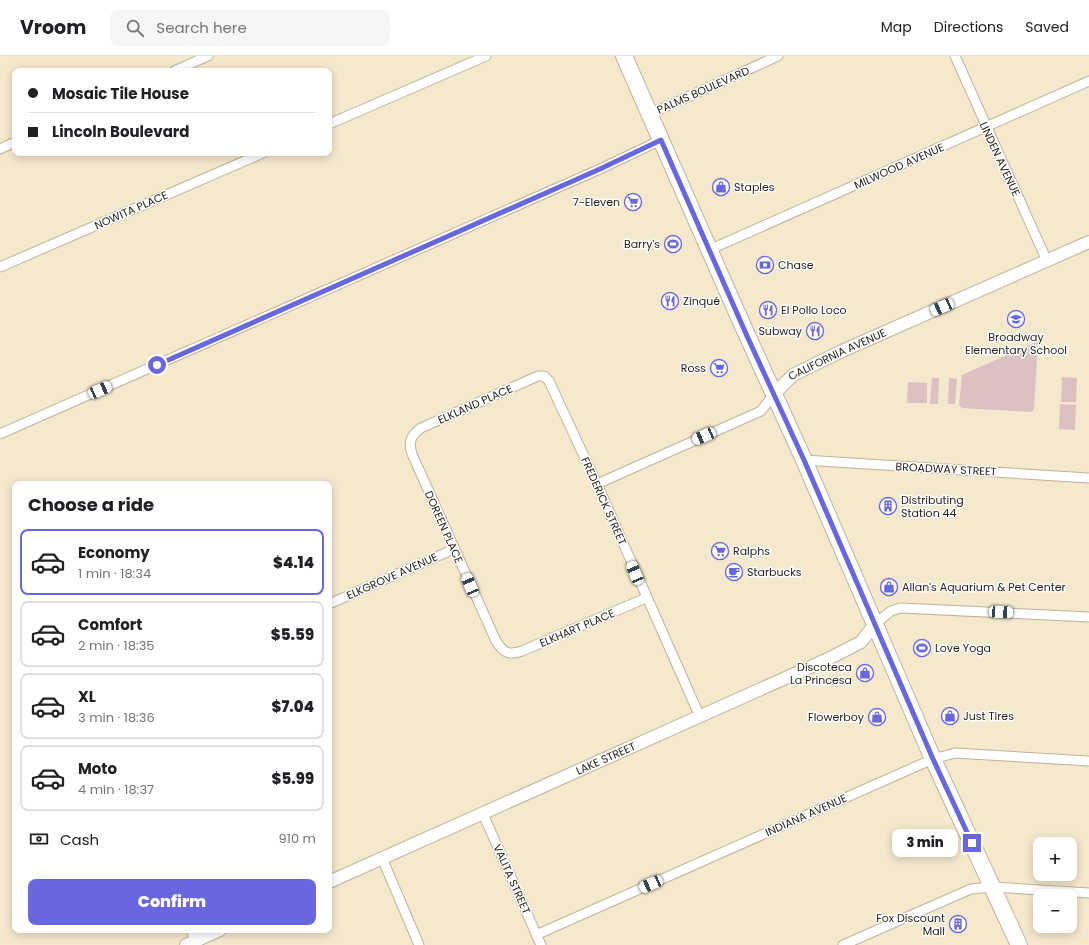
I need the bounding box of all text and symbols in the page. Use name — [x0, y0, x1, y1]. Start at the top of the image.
search box — [110, 10, 390, 46]
text: Vroom — [20, 14, 86, 41]
icon: search — [124, 17, 146, 39]
text: Search here — [156, 17, 247, 38]
text: Map — [881, 17, 912, 37]
text: Directions — [934, 17, 1003, 37]
text: Saved — [1025, 17, 1069, 37]
street label: PALMS BOULEVARD — [654, 62, 752, 118]
text: Mosaic Tile House — [52, 83, 189, 104]
street label: LINDEN AVENUE — [976, 119, 1024, 199]
text: Lincoln Boulevard — [52, 121, 189, 142]
street label: MILWOOD AVENUE — [851, 139, 947, 193]
shop icon: Staples — [711, 177, 731, 197]
place label: Staples — [734, 179, 775, 195]
street label: NOWITA PLACE — [92, 187, 170, 233]
supermarket icon: 7-Eleven — [623, 192, 643, 212]
place label: 7-Eleven — [573, 194, 620, 210]
sports icon: Barry's — [663, 234, 683, 254]
place label: Barry's — [624, 236, 660, 252]
bank icon: Chase — [755, 255, 775, 275]
place label: Chase — [778, 257, 814, 273]
restaurant icon: Zinqué — [660, 291, 680, 311]
place label: Zinqué — [683, 293, 720, 309]
car — [929, 297, 955, 317]
restaurant icon: El Pollo Loco — [758, 300, 778, 320]
place label: El Pollo Loco — [781, 302, 847, 318]
school or university icon: Broadway Elementary School — [1006, 309, 1026, 329]
restaurant icon: Subway — [805, 321, 825, 341]
place label: Subway — [758, 323, 803, 339]
street label: CALIFORNIA AVENUE — [784, 325, 889, 384]
place label: Broadway Elementary School — [965, 329, 1067, 358]
route start — [148, 356, 166, 374]
supermarket icon: Ross — [709, 358, 729, 378]
place label: Ross — [681, 360, 706, 376]
car — [87, 380, 113, 400]
street label: ELKLAND PLACE — [435, 380, 515, 428]
car — [691, 426, 717, 446]
street label: FREDERICK STREET — [577, 454, 631, 548]
street label: BROADWAY STREET — [895, 458, 997, 480]
street label: DOREEN PLACE — [421, 488, 467, 566]
text: Choose a ride — [28, 492, 154, 517]
place label: Distributing Station 44 — [901, 492, 964, 521]
building icon: Distributing Station 44 — [878, 496, 898, 516]
supermarket icon: Ralphs — [710, 541, 730, 561]
text: Economy — [78, 542, 150, 563]
place label: Ralphs — [733, 543, 770, 559]
icon: car — [30, 544, 66, 580]
street label: ELKGROVE AVENUE — [344, 549, 440, 603]
text: $4.14 — [273, 552, 314, 573]
car — [625, 560, 645, 586]
cafe icon: Starbucks — [724, 562, 744, 582]
text: 1 min · 18:34 — [78, 564, 151, 583]
place label: Starbucks — [747, 564, 802, 580]
car — [460, 572, 480, 598]
shop icon: Allan's Aquarium & Pet Center — [879, 577, 899, 597]
place label: Allan's Aquarium & Pet Center — [902, 579, 1066, 595]
street label: ELKHART PLACE — [537, 605, 617, 651]
car — [989, 605, 1013, 619]
text: Comfort — [78, 614, 142, 635]
icon: car — [30, 616, 66, 652]
text: $5.59 — [271, 624, 314, 645]
text: 2 min · 18:35 — [78, 636, 155, 655]
sports icon: Love Yoga — [912, 638, 932, 658]
place label: Love Yoga — [935, 640, 991, 656]
place label: Discoteca La Princesa — [790, 659, 852, 688]
shop icon: Discoteca La Princesa — [855, 663, 875, 683]
text: XL — [78, 686, 96, 707]
icon: car — [30, 688, 66, 724]
text: $7.04 — [272, 696, 314, 717]
shop icon: Just Tires — [940, 706, 960, 726]
shop icon: Flowerboy — [867, 707, 887, 727]
text: 3 min · 18:36 — [78, 708, 155, 727]
place label: Just Tires — [963, 708, 1014, 724]
place label: Flowerboy — [808, 709, 865, 725]
street label: LAKE STREET — [573, 738, 638, 779]
text: Moto — [78, 758, 117, 779]
icon: car — [30, 760, 66, 796]
text: $5.99 — [272, 768, 314, 789]
text: 4 min · 18:37 — [78, 780, 154, 799]
street label: INDIANA AVENUE — [763, 790, 849, 840]
icon: cash — [28, 828, 50, 850]
text: Cash — [60, 829, 99, 850]
text: 910 m — [279, 829, 316, 848]
callout: 3 min — [892, 829, 958, 857]
text: 3 min — [906, 833, 944, 852]
route end — [963, 834, 981, 852]
map controls — [1033, 837, 1077, 933]
button: + — [1033, 837, 1077, 881]
street label: VALITA STREET — [489, 842, 535, 917]
car — [638, 874, 664, 894]
button: Confirm — [28, 879, 316, 925]
button: − — [1033, 889, 1077, 933]
place label: Fox Discount Mall — [876, 910, 945, 939]
building icon: Fox Discount Mall — [948, 914, 968, 934]

